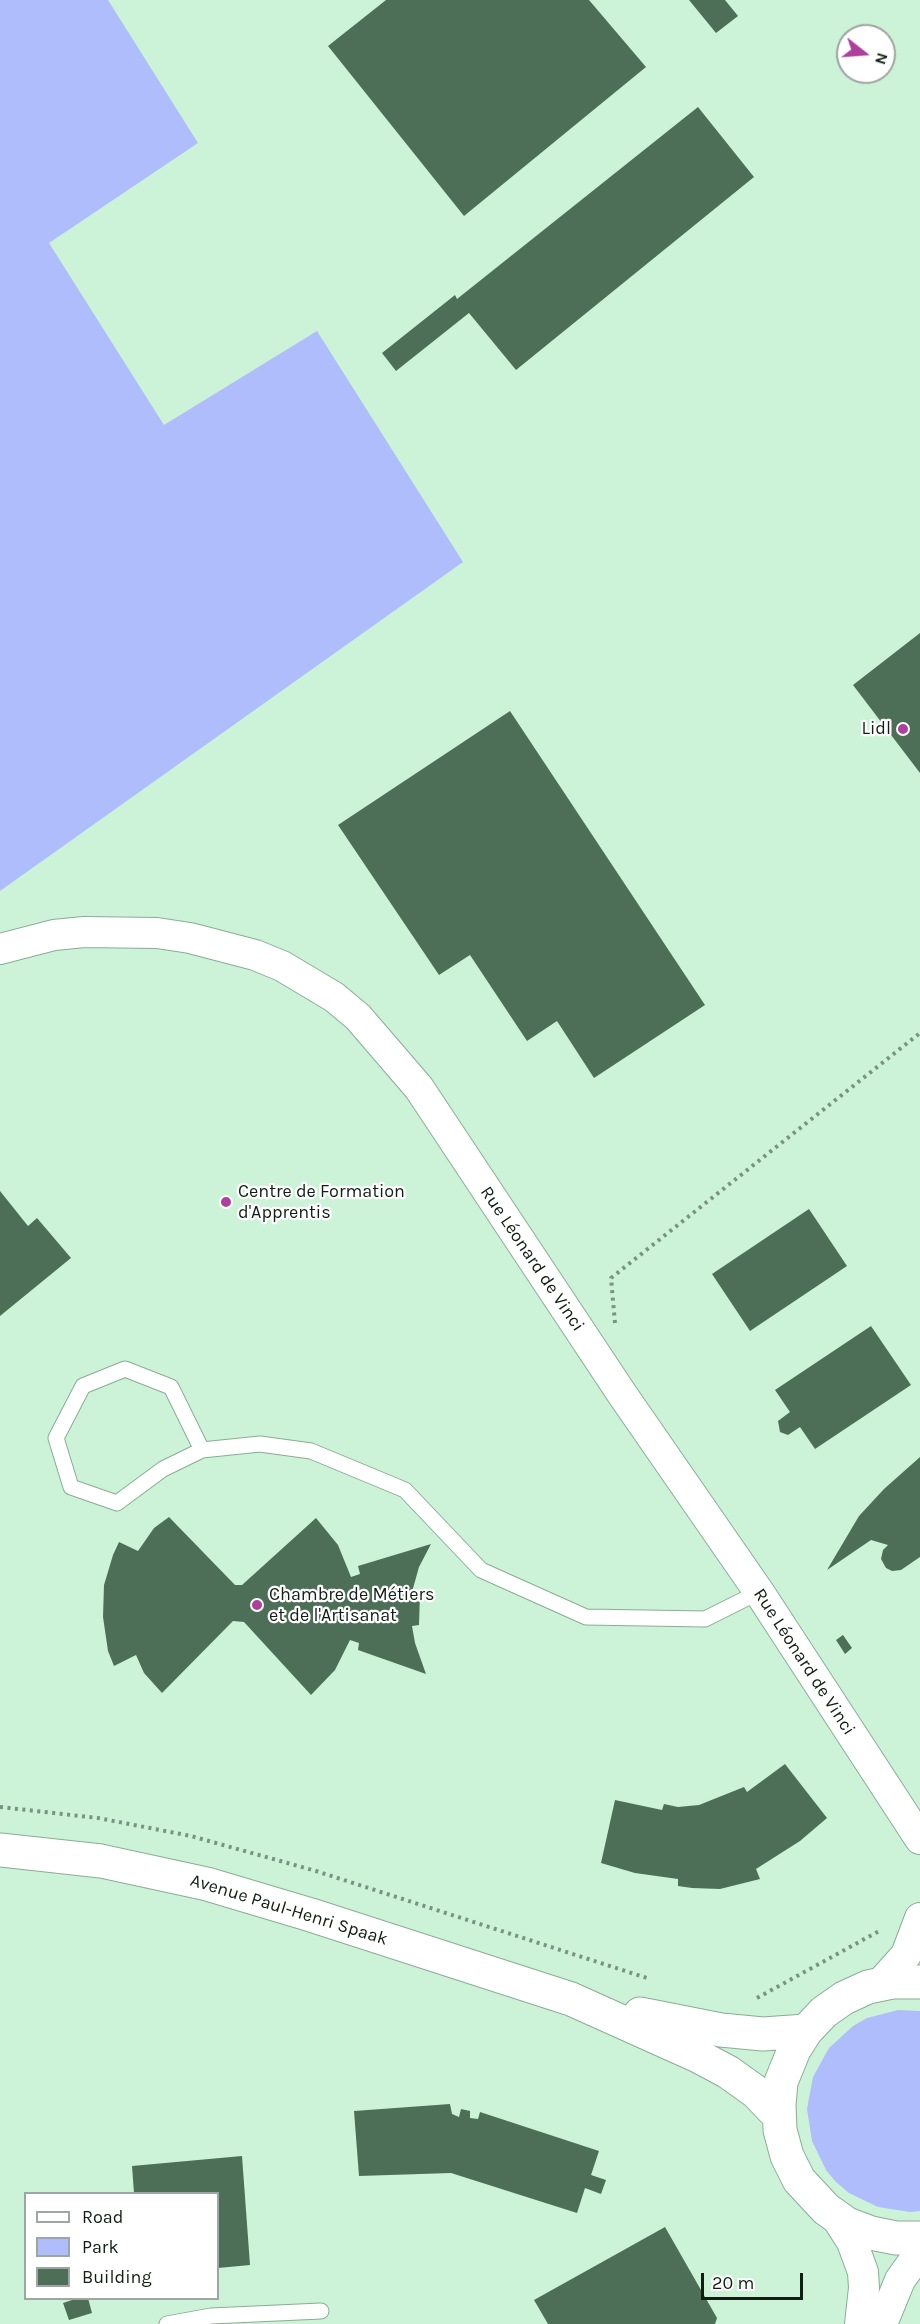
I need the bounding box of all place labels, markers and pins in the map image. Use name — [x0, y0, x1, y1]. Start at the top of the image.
place label: Lidl — [862, 718, 891, 740]
marker: Lidl — [896, 722, 910, 736]
place label: Centre de Formation d'Apprentis — [238, 1181, 405, 1224]
marker: Centre de Formation d'Apprentis — [219, 1195, 233, 1209]
place label: Chambre de Métiers et de l'Artisanat — [269, 1584, 434, 1626]
marker: Chambre de Métiers et de l'Artisanat — [250, 1598, 264, 1612]

